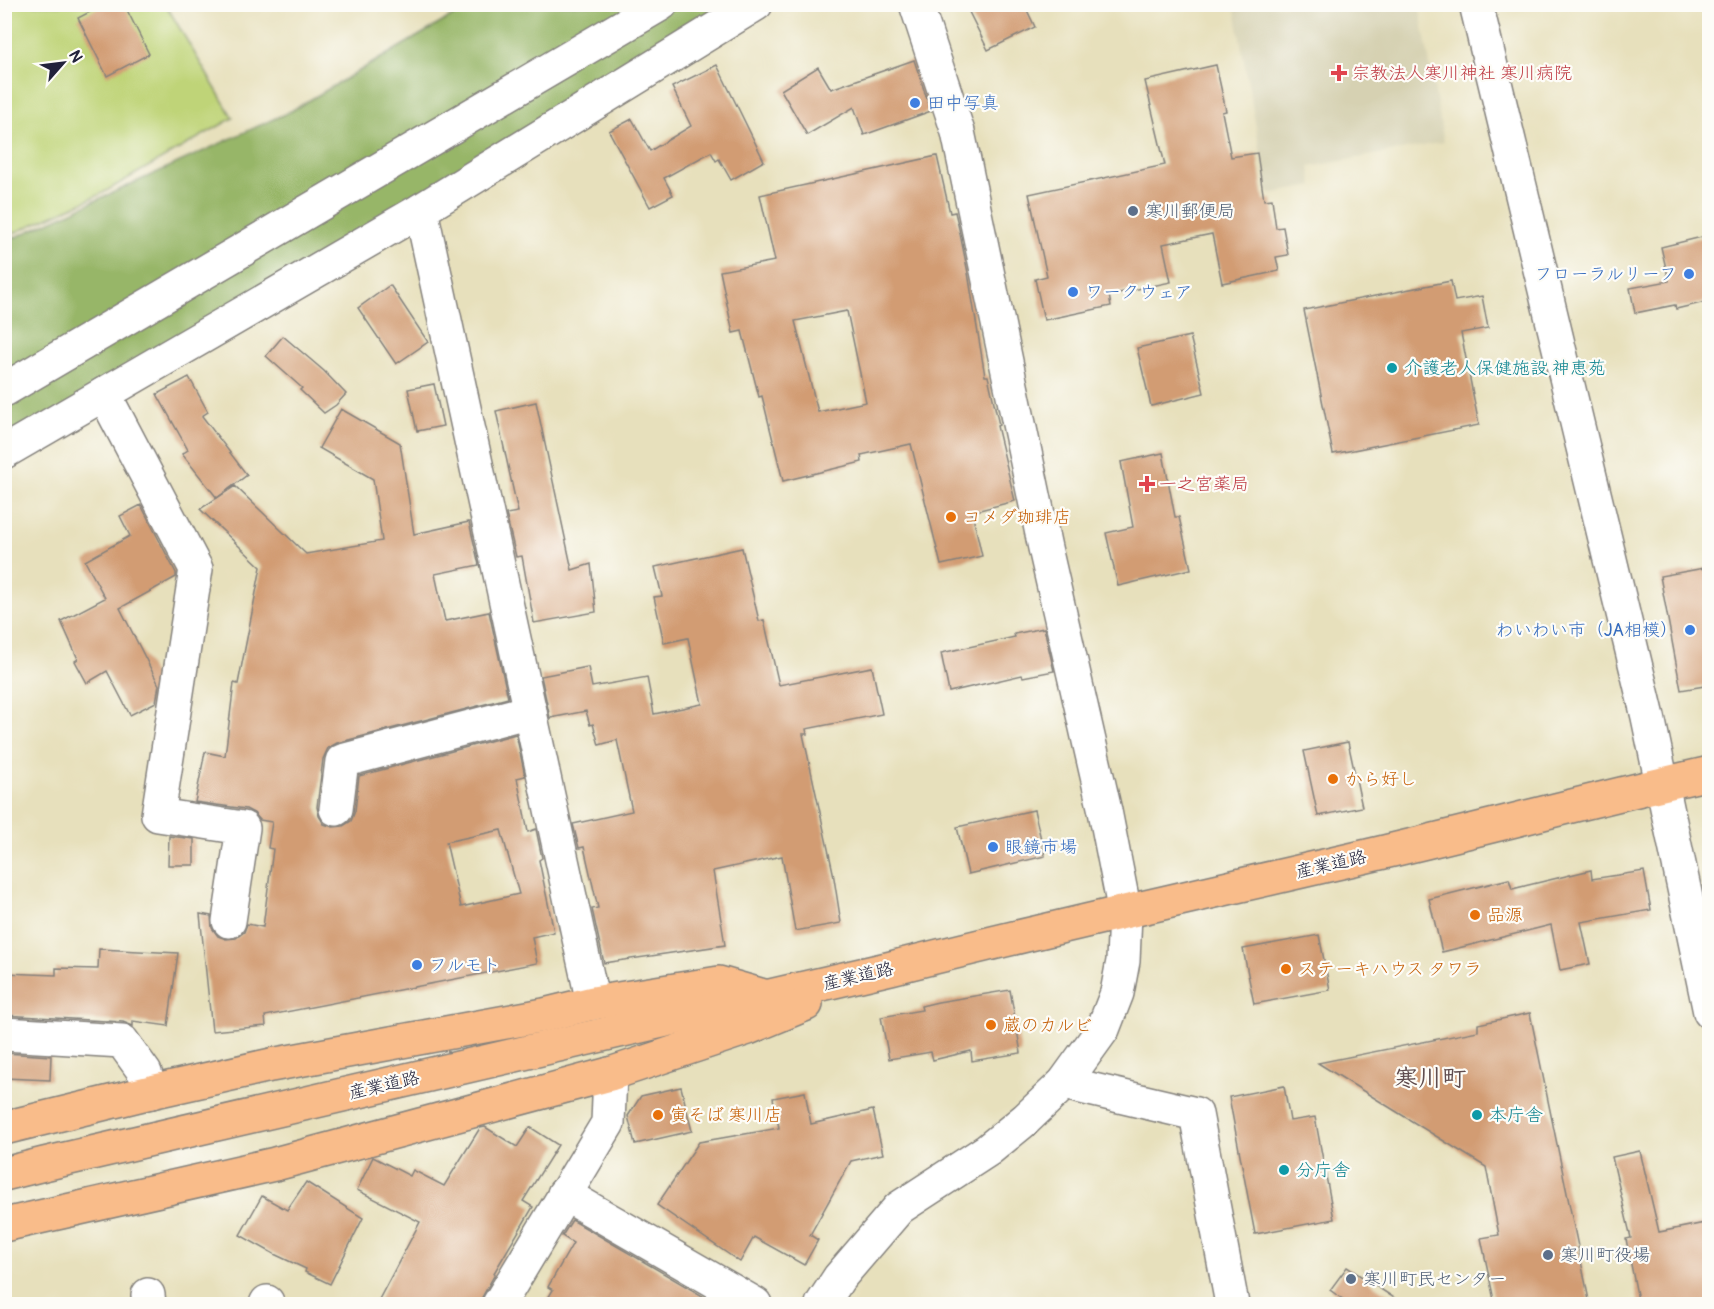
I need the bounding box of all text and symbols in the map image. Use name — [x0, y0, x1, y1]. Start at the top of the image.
north arrow — [33, 33, 93, 93]
text: N — [64, 47, 87, 66]
place label: 宗教法人寒川神社 寒川病院 — [1352, 62, 1572, 85]
marker: 宗教法人寒川神社 寒川病院 — [1330, 64, 1348, 82]
place label: 田中写真 — [927, 92, 999, 115]
marker: 田中写真 — [908, 96, 922, 110]
place label: 寒川郵便局 — [1145, 200, 1235, 223]
marker: 寒川郵便局 — [1126, 204, 1140, 218]
place label: フローラルリーフ — [1534, 263, 1677, 286]
marker: フローラルリーフ — [1682, 267, 1696, 281]
place label: ワークウェア — [1085, 281, 1193, 304]
marker: ワークウェア — [1066, 285, 1080, 299]
place label: 介護老人保健施設 神恵苑 — [1404, 357, 1606, 380]
marker: 介護老人保健施設 神恵苑 — [1385, 361, 1399, 375]
place label: 一之宮薬局 — [1159, 473, 1249, 496]
marker: 一之宮薬局 — [1140, 477, 1154, 491]
place label: コメダ珈琲店 — [963, 506, 1071, 529]
marker: コメダ珈琲店 — [944, 510, 958, 524]
place label: わいわい市（JA相模） — [1496, 619, 1678, 642]
marker: わいわい市（JA相模） — [1683, 623, 1697, 637]
place label: から好し — [1345, 768, 1417, 791]
marker: から好し — [1326, 772, 1340, 786]
place label: 眼鏡市場 — [1005, 836, 1077, 859]
marker: 眼鏡市場 — [986, 840, 1000, 854]
street label: 産業道路 — [1293, 845, 1369, 884]
place label: 品源 — [1487, 904, 1523, 927]
marker: 品源 — [1468, 908, 1482, 922]
place label: フルモト — [429, 954, 500, 977]
street label: 産業道路 — [820, 957, 896, 996]
marker: フルモト — [410, 958, 424, 972]
place label: ステーキハウス タワラ — [1298, 958, 1482, 981]
marker: ステーキハウス タワラ — [1279, 962, 1293, 976]
place label: 蔵のカルビ — [1003, 1014, 1092, 1037]
marker: 蔵のカルビ — [984, 1018, 998, 1032]
district label: 寒川町 — [1394, 1064, 1466, 1093]
street label: 産業道路 — [346, 1066, 422, 1105]
place label: 寅そば 寒川店 — [670, 1104, 782, 1127]
place label: 本庁舎 — [1489, 1104, 1543, 1127]
marker: 寅そば 寒川店 — [651, 1108, 665, 1122]
marker: 本庁舎 — [1470, 1108, 1484, 1122]
place label: 分庁舎 — [1296, 1159, 1350, 1182]
marker: 分庁舎 — [1277, 1163, 1291, 1177]
place label: 寒川町役場 — [1560, 1244, 1650, 1267]
marker: 寒川町役場 — [1541, 1248, 1555, 1262]
place label: 寒川町民センター — [1363, 1268, 1506, 1291]
marker: 寒川町民センター — [1344, 1272, 1358, 1286]

